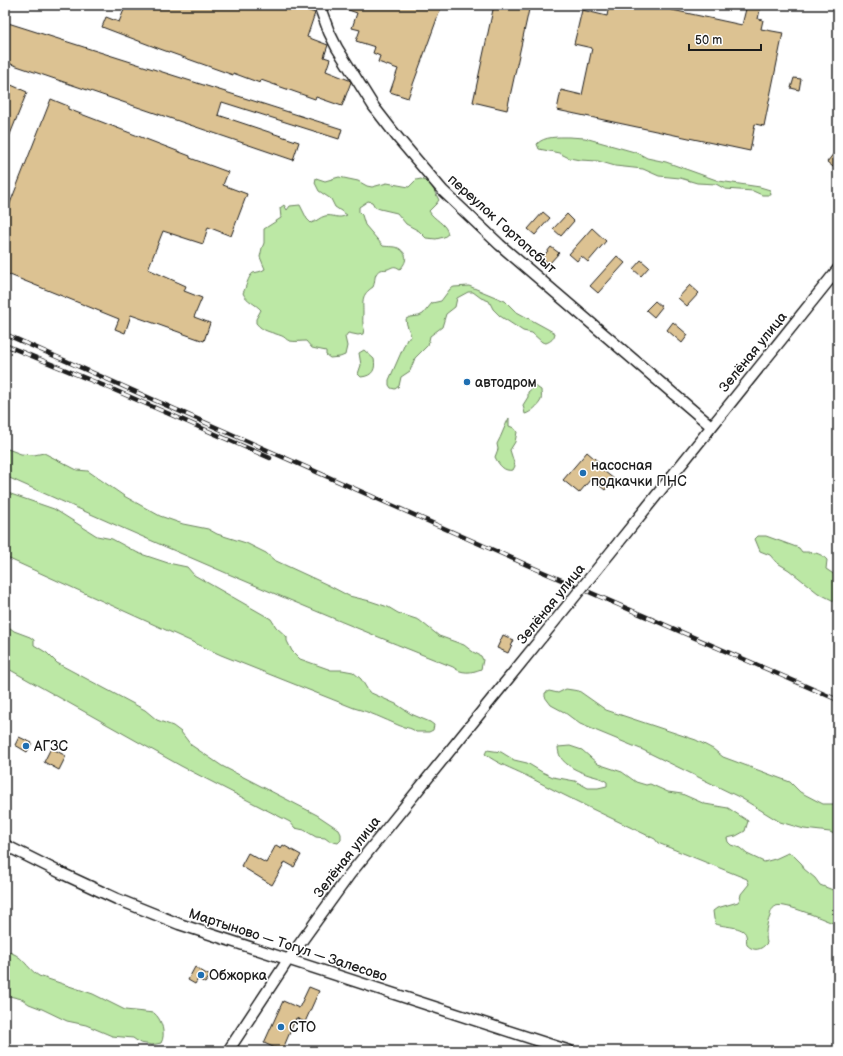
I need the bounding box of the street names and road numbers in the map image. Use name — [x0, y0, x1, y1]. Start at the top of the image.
street label: переулок Гортопсбыт — [444, 171, 560, 277]
street label: Зелёная улица — [716, 308, 791, 395]
street label: Зелёная улица — [514, 560, 589, 647]
street label: Зелёная улица — [310, 813, 384, 901]
street label: Мартыново — Тогул — Залесово — [187, 905, 389, 985]

